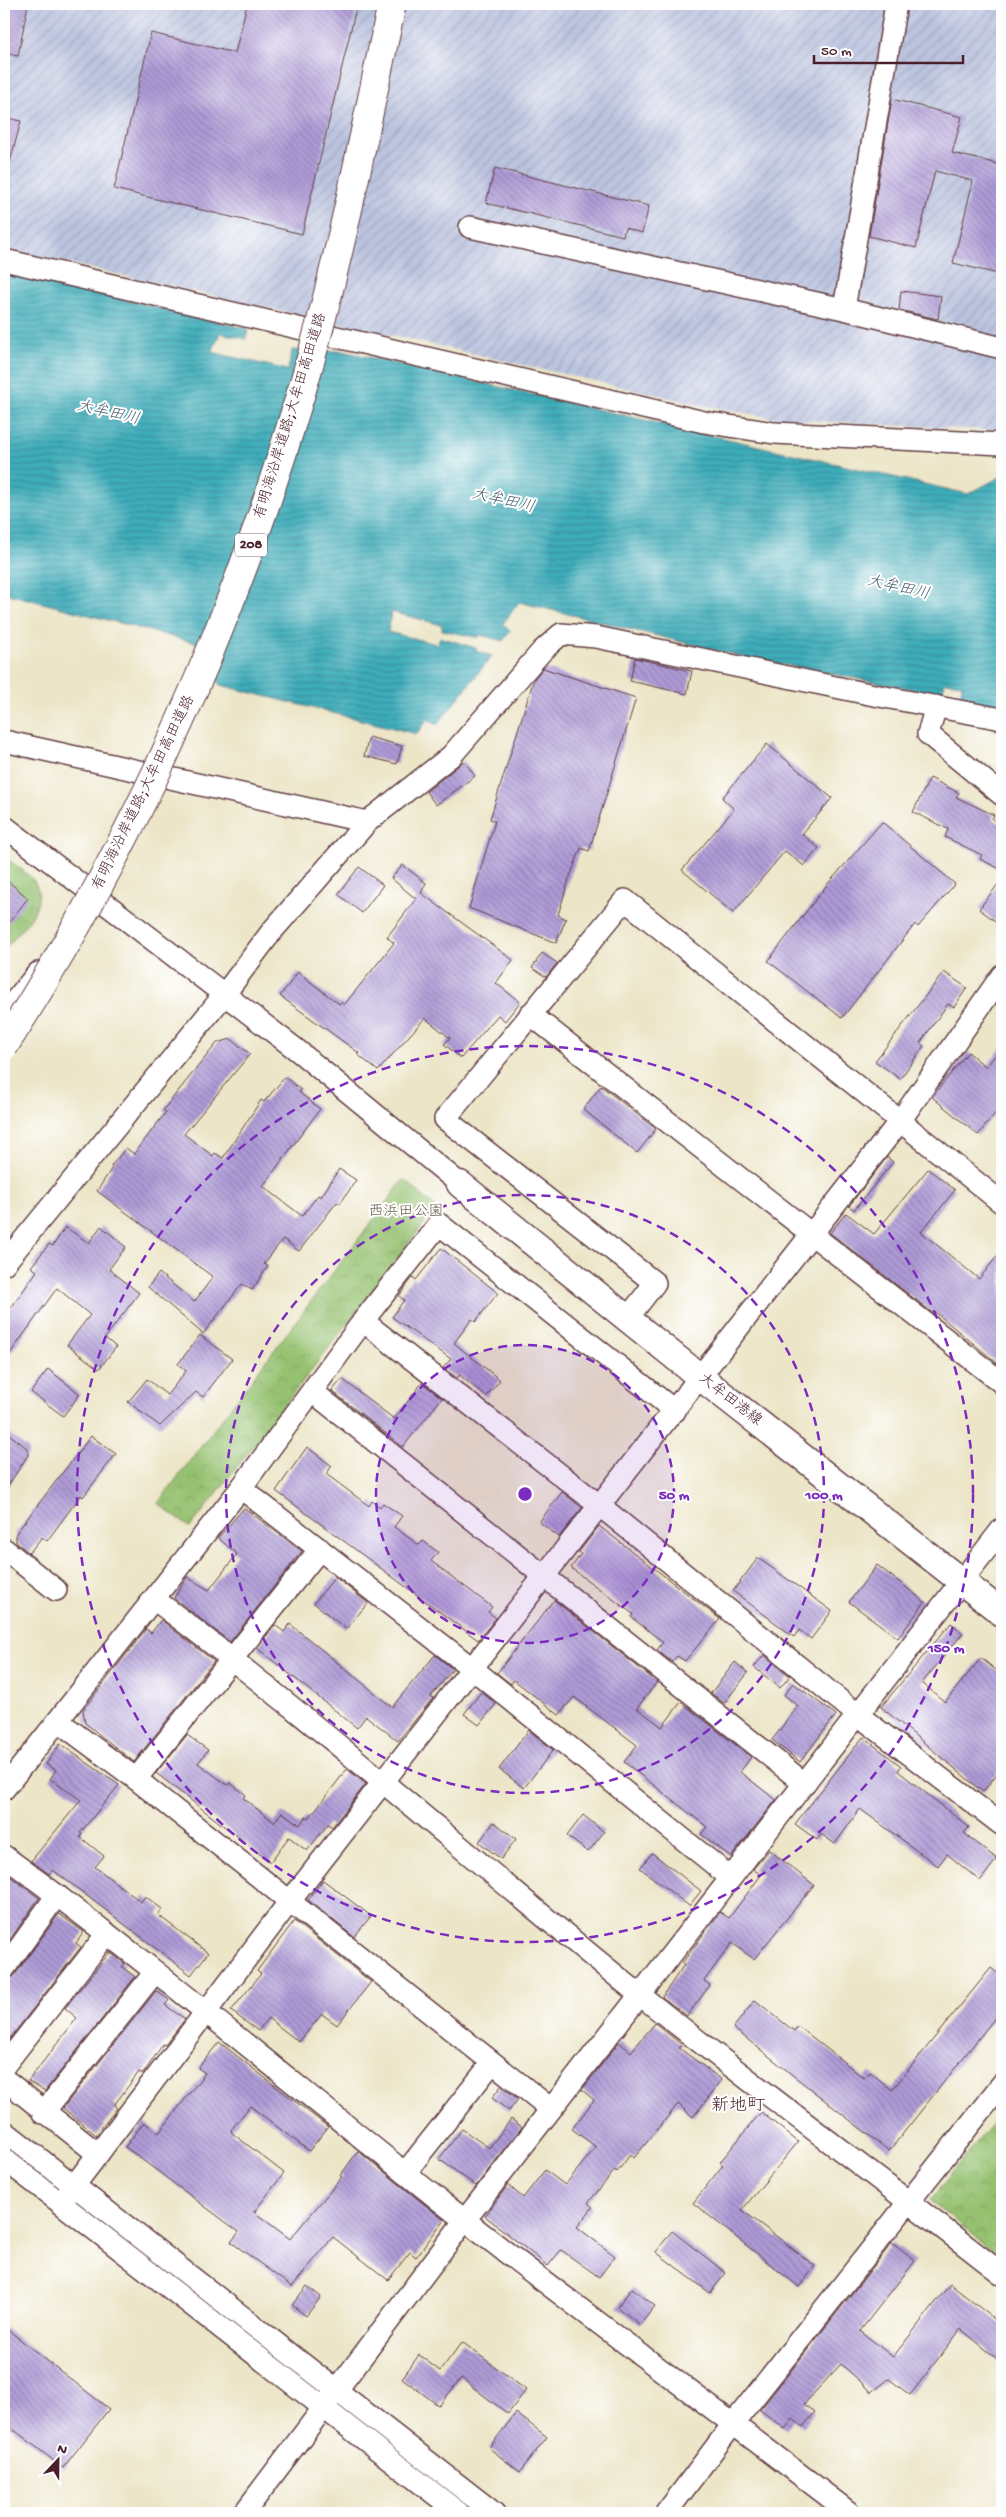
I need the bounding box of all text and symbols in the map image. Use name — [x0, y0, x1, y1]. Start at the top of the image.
scale bar — [814, 32, 962, 64]
text: 50 m — [821, 43, 852, 61]
street label: 有明海沿岸道路;大牟田高田道路 — [250, 310, 331, 521]
water label: 大牟田川 — [75, 396, 142, 430]
water label: 大牟田川 — [470, 484, 537, 518]
road number: 208 — [235, 534, 267, 556]
water label: 大牟田川 — [865, 571, 932, 605]
street label: 有明海沿岸道路;大牟田高田道路 — [88, 692, 199, 893]
park label: 西浜田公園 — [368, 1203, 444, 1221]
street label: 大牟田港線 — [695, 1369, 766, 1430]
centre of rings — [516, 1485, 534, 1503]
text: 50 m — [659, 1487, 690, 1505]
text: 100 m — [804, 1487, 843, 1505]
text: 150 m — [927, 1640, 965, 1658]
district label: 新地町 — [711, 2095, 765, 2117]
north arrow — [32, 2434, 82, 2484]
text: N — [55, 2441, 69, 2460]

